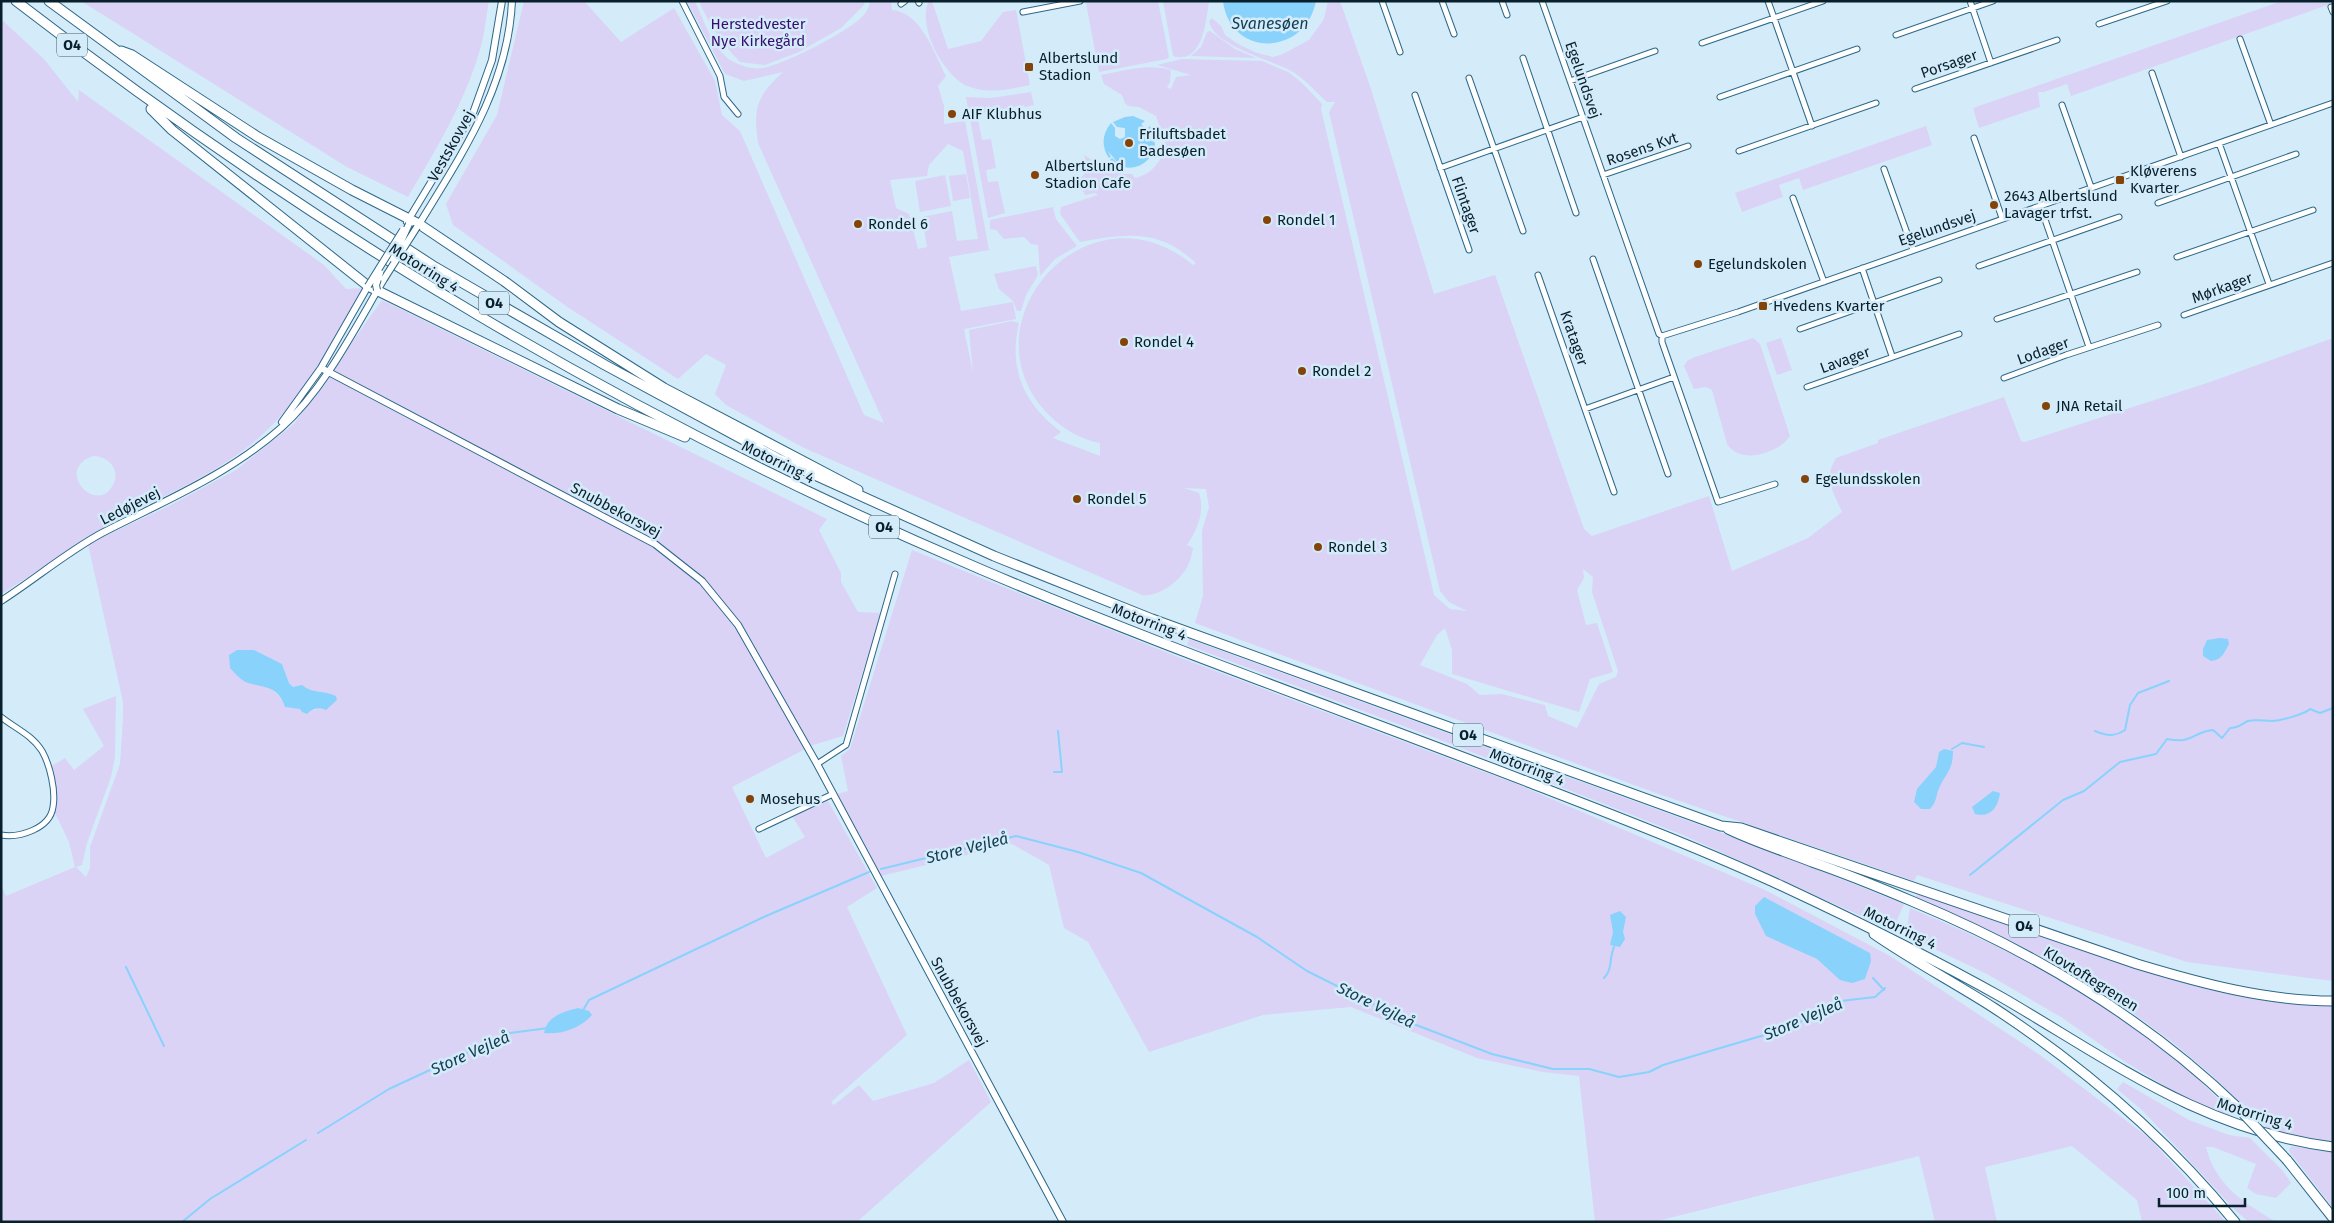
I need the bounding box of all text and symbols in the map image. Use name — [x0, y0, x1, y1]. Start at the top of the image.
water label: Svanesøen — [1230, 14, 1309, 33]
park label: Herstedvester Nye Kirkegård — [711, 15, 806, 50]
road number: O4 — [57, 34, 87, 56]
street label: Egelundsvej — [1561, 39, 1605, 121]
street label: Porsager — [1918, 46, 1980, 82]
place label: Albertslund Stadion — [1039, 49, 1118, 84]
marker: Albertslund Stadion — [1023, 61, 1035, 73]
place label: AIF Klubhus — [962, 105, 1042, 123]
street label: Vestskovvej — [424, 107, 478, 185]
marker: AIF Klubhus — [946, 108, 958, 120]
place label: Friluftsbadet Badesøen — [1139, 125, 1226, 160]
street label: Rosens Kvt — [1604, 128, 1680, 170]
marker: Friluftsbadet Badesøen — [1123, 137, 1135, 149]
place label: Albertslund Stadion Cafe — [1045, 157, 1131, 192]
place label: Kløverens Kvarter — [2130, 162, 2197, 197]
marker: Albertslund Stadion Cafe — [1029, 169, 1041, 181]
street label: Flintager — [1448, 174, 1484, 236]
marker: Kløverens Kvarter — [2114, 174, 2126, 186]
place label: 2643 Albertslund Lavager trfst. — [2004, 187, 2118, 222]
marker: 2643 Albertslund Lavager trfst. — [1988, 199, 2000, 211]
street label: Egelundsvej — [1896, 206, 1978, 250]
place label: Rondel 1 — [1277, 211, 1335, 229]
marker: Rondel 1 — [1261, 214, 1273, 226]
place label: Rondel 6 — [868, 215, 928, 233]
marker: Rondel 6 — [852, 218, 864, 230]
street label: Motorring 4 — [386, 240, 462, 297]
place label: Egelundskolen — [1708, 255, 1807, 273]
marker: Egelundskolen — [1692, 258, 1704, 270]
street label: Mørkager — [2189, 269, 2255, 307]
road number: O4 — [479, 292, 509, 314]
place label: Hvedens Kvarter — [1773, 297, 1885, 315]
marker: Hvedens Kvarter — [1757, 300, 1769, 312]
street label: Kratager — [1556, 308, 1592, 368]
place label: Rondel 4 — [1134, 333, 1194, 351]
street label: Lodager — [2014, 333, 2072, 369]
marker: Rondel 4 — [1118, 336, 1130, 348]
street label: Lavager — [1818, 343, 1873, 377]
place label: Rondel 2 — [1312, 362, 1371, 380]
marker: Rondel 2 — [1296, 365, 1308, 377]
place label: JNA Retail — [2056, 397, 2123, 415]
marker: JNA Retail — [2040, 400, 2052, 412]
street label: Motorring 4 — [739, 437, 817, 487]
place label: Egelundsskolen — [1815, 470, 1921, 488]
marker: Egelundsskolen — [1799, 473, 1811, 485]
street label: Snubbekorsvej — [568, 479, 664, 541]
street label: Ledøjevej — [97, 483, 163, 529]
place label: Rondel 5 — [1087, 490, 1146, 508]
marker: Rondel 5 — [1071, 493, 1083, 505]
road number: O4 — [869, 516, 899, 538]
place label: Rondel 3 — [1328, 538, 1387, 556]
marker: Rondel 3 — [1312, 541, 1324, 553]
street label: Motorring 4 — [1109, 599, 1189, 645]
road number: O4 — [1453, 724, 1483, 746]
street label: Motorring 4 — [1487, 744, 1567, 790]
place label: Mosehus — [760, 790, 820, 808]
marker: Mosehus — [744, 793, 756, 805]
water label: Store Vejleå — [923, 829, 1010, 868]
street label: Motorring 4 — [1861, 903, 1939, 953]
road number: O4 — [2009, 914, 2039, 938]
street label: Klovtoftegrenen — [2040, 943, 2142, 1015]
street label: Snubbekorsvej — [927, 954, 991, 1050]
water label: Store Vejleå — [1333, 978, 1418, 1032]
water label: Store Vejleå — [1760, 994, 1845, 1045]
water label: Store Vejleå — [427, 1027, 512, 1079]
street label: Motorring 4 — [2215, 1094, 2295, 1134]
scale bar — [2159, 1176, 2245, 1208]
text: 100 m — [2166, 1184, 2206, 1202]

